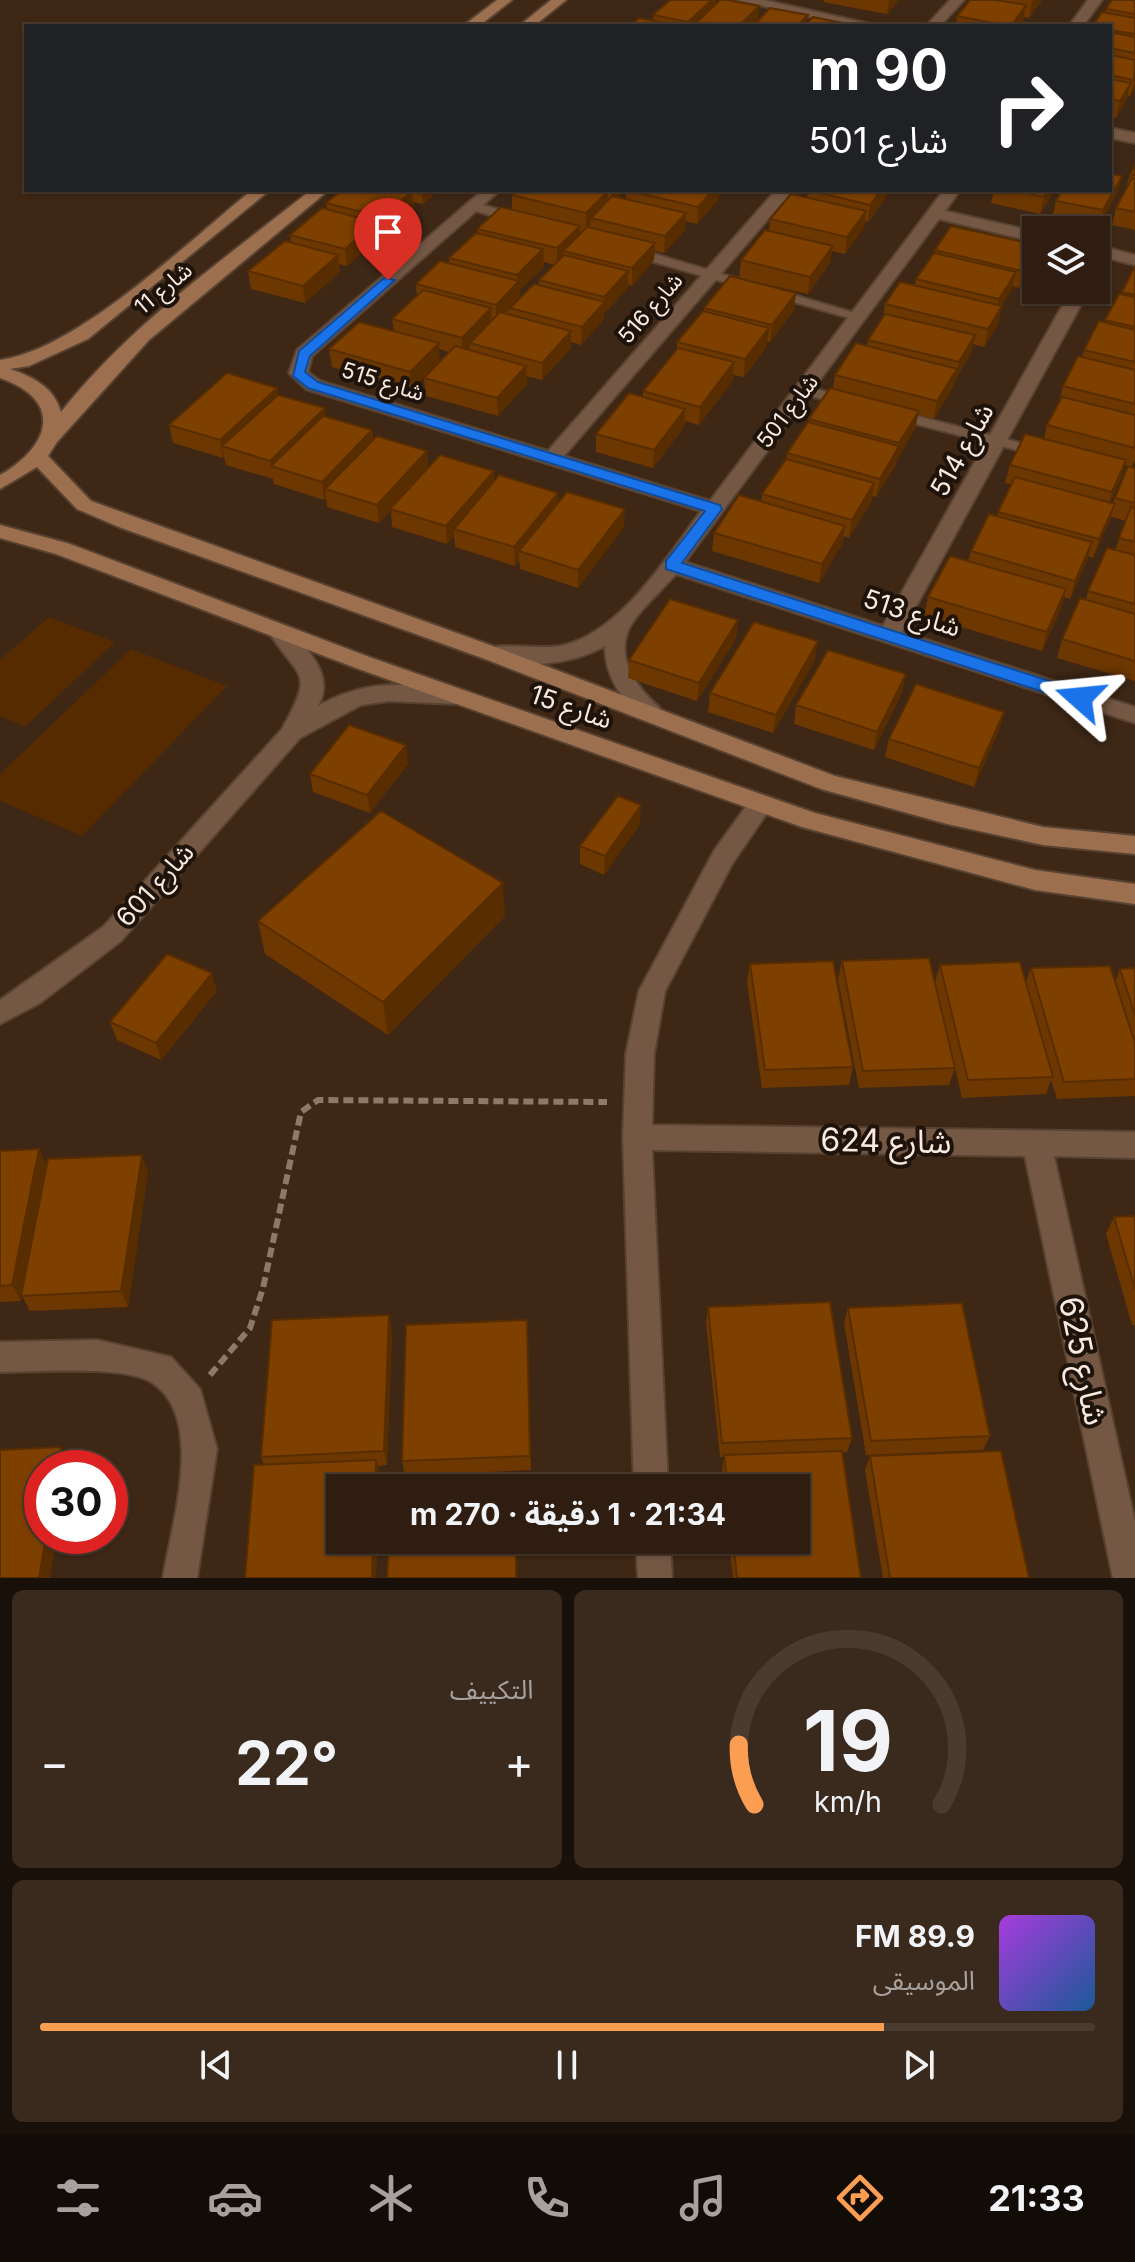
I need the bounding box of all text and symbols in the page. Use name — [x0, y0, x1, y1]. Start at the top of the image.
text: 90 m — [809, 36, 948, 104]
icon: right — [976, 56, 1080, 160]
text: شارع 501 — [808, 118, 948, 162]
pin — [354, 198, 422, 280]
icon: arrive — [366, 210, 410, 254]
map controls — [1022, 216, 1110, 304]
button: layers — [1022, 216, 1110, 304]
street label: شارع 11 — [129, 257, 200, 323]
street label: شارع 516 — [612, 267, 691, 351]
street label: شارع 515 — [337, 356, 427, 410]
street label: شارع 501 — [751, 369, 826, 455]
street label: شارع 514 — [923, 398, 1003, 503]
street label: شارع 513 — [858, 582, 965, 647]
position arrow — [1038, 656, 1122, 740]
street label: شارع 15 — [525, 678, 616, 739]
street label: شارع 601 — [109, 837, 203, 935]
street label: شارع 624 — [820, 1120, 952, 1166]
street label: شارع 625 — [1046, 1293, 1116, 1430]
speed limit sign: 30 — [24, 1450, 128, 1554]
text: 21:34 · 1 دقيقة · 270 m — [410, 1496, 726, 1532]
text: التكييف — [450, 1674, 534, 1705]
text: 19 — [803, 1690, 893, 1791]
text: 22° — [235, 1727, 338, 1799]
text: − — [40, 1736, 69, 1790]
text: + — [504, 1736, 534, 1790]
text: km/h — [814, 1784, 882, 1819]
text: 89.9 FM — [855, 1918, 975, 1954]
text: الموسيقى — [873, 1965, 975, 1996]
icon: previous — [194, 2043, 238, 2087]
icon: pause — [545, 2043, 589, 2087]
icon: next — [897, 2043, 941, 2087]
icon: filters — [50, 2170, 106, 2226]
icon: car — [207, 2170, 263, 2226]
icon: climate — [363, 2170, 419, 2226]
icon: phone — [519, 2170, 575, 2226]
icon: music — [675, 2170, 731, 2226]
icon: directions — [832, 2170, 888, 2226]
text: 21:33 — [988, 2176, 1085, 2220]

